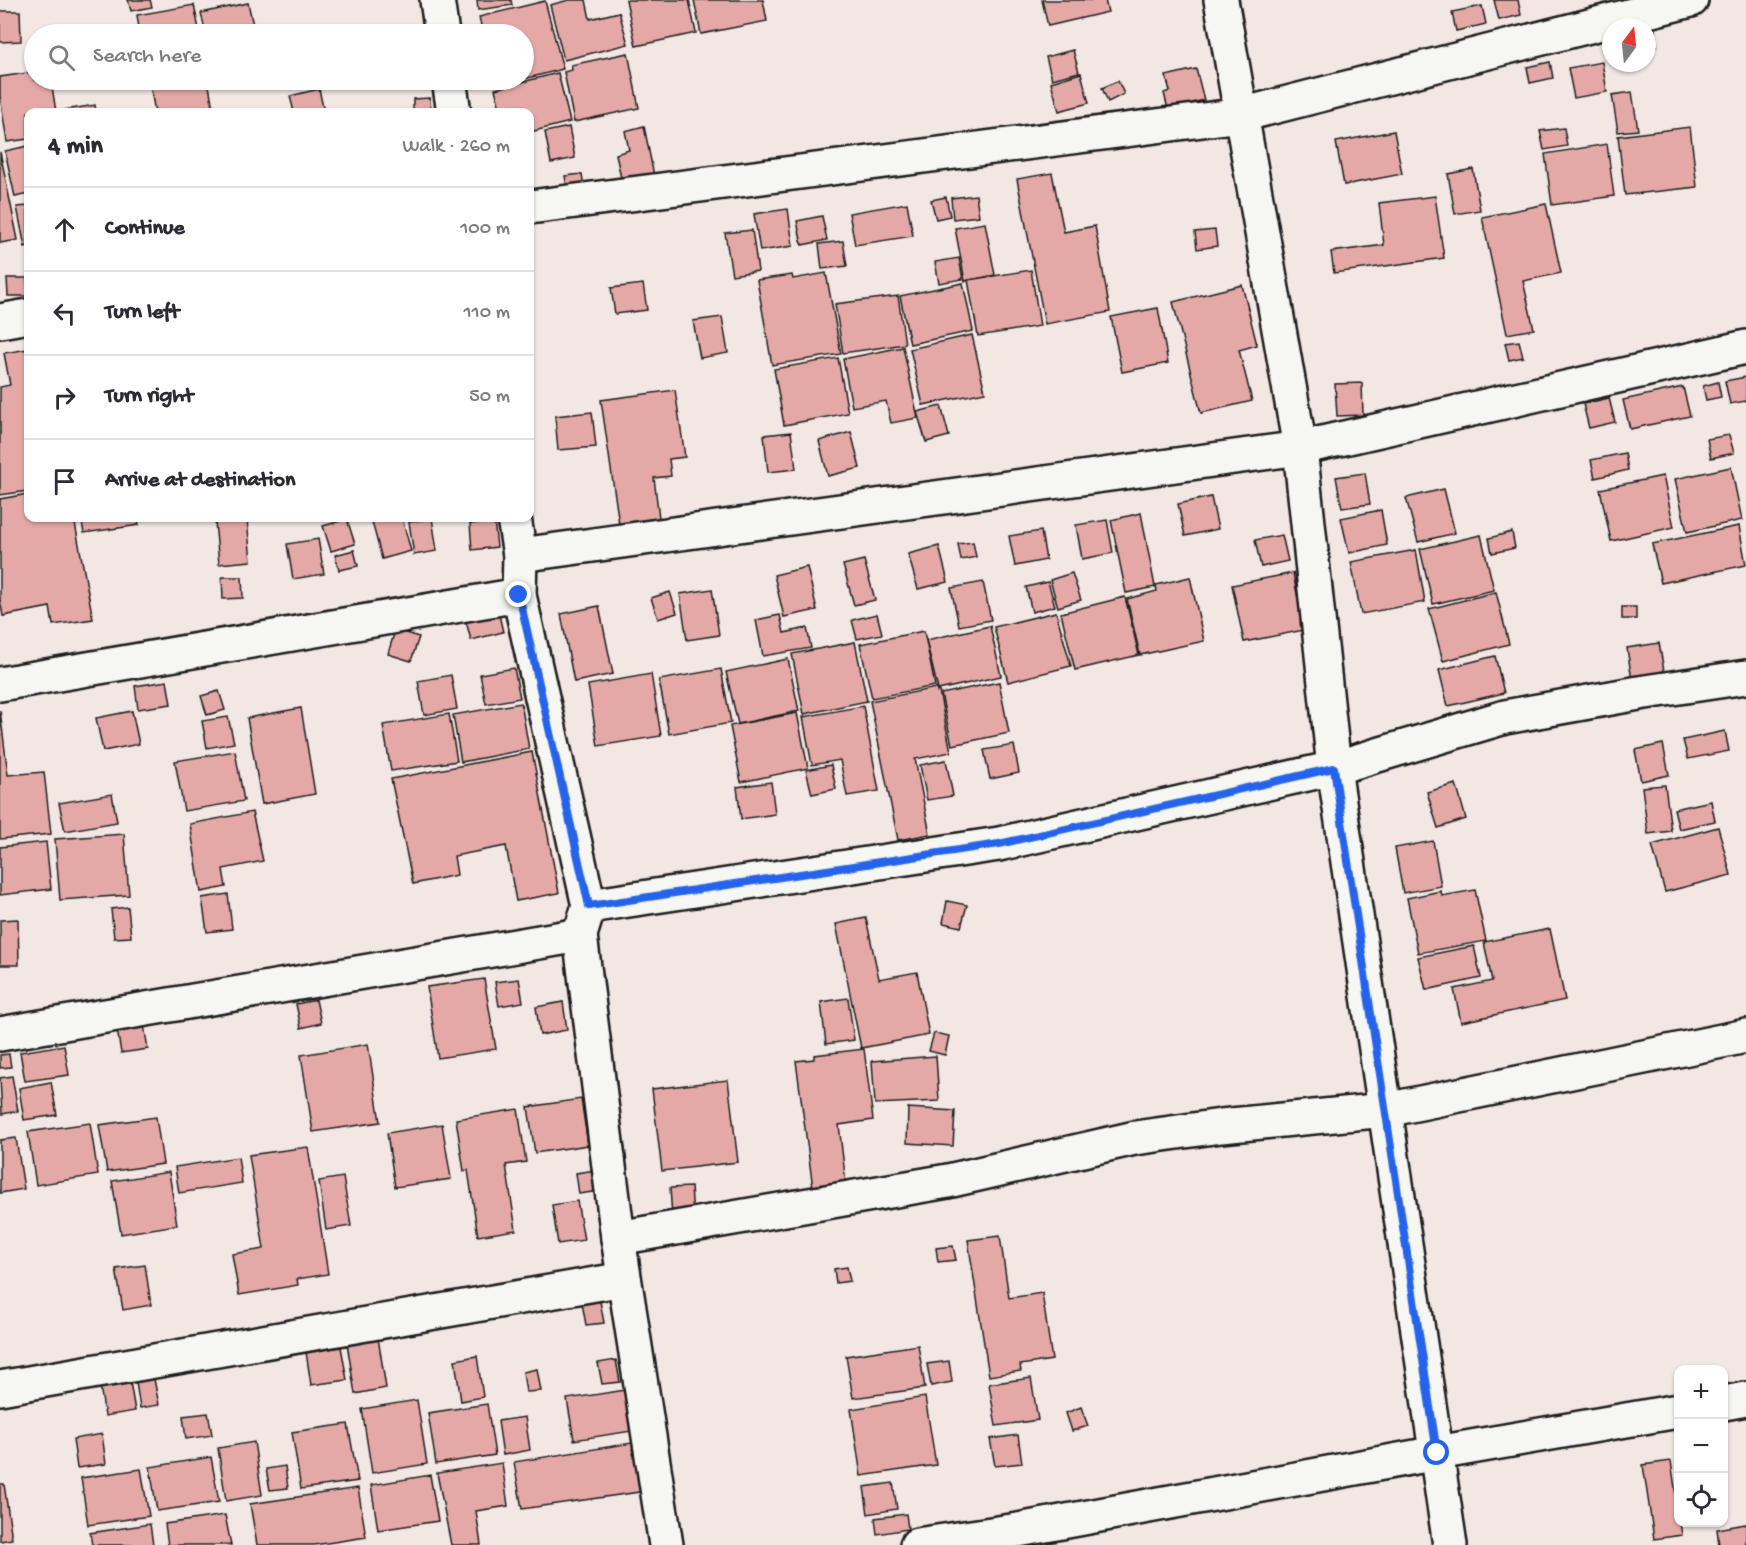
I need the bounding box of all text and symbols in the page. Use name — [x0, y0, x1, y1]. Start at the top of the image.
north arrow — [1602, 18, 1656, 72]
search box — [24, 24, 534, 90]
icon: search — [45, 41, 78, 74]
text: Search here — [93, 44, 201, 70]
text: 4 min — [48, 132, 103, 163]
text: Walk · 260 m — [403, 136, 510, 159]
icon: ahead — [48, 213, 81, 246]
text: Continue — [105, 216, 185, 242]
text: 100 m — [460, 218, 510, 241]
icon: left — [48, 297, 81, 330]
text: Turn left — [105, 300, 179, 326]
text: 110 m — [464, 302, 510, 325]
icon: right — [48, 381, 81, 414]
text: Turn right — [105, 384, 193, 410]
text: 50 m — [469, 386, 510, 409]
icon: arrive — [48, 465, 81, 498]
text: Arrive at destination — [105, 468, 295, 494]
route end — [505, 581, 531, 607]
map controls — [1674, 1365, 1728, 1527]
button: + — [1674, 1365, 1728, 1419]
button: − — [1674, 1419, 1728, 1473]
route start — [1423, 1439, 1449, 1465]
button: locate — [1674, 1473, 1728, 1527]

